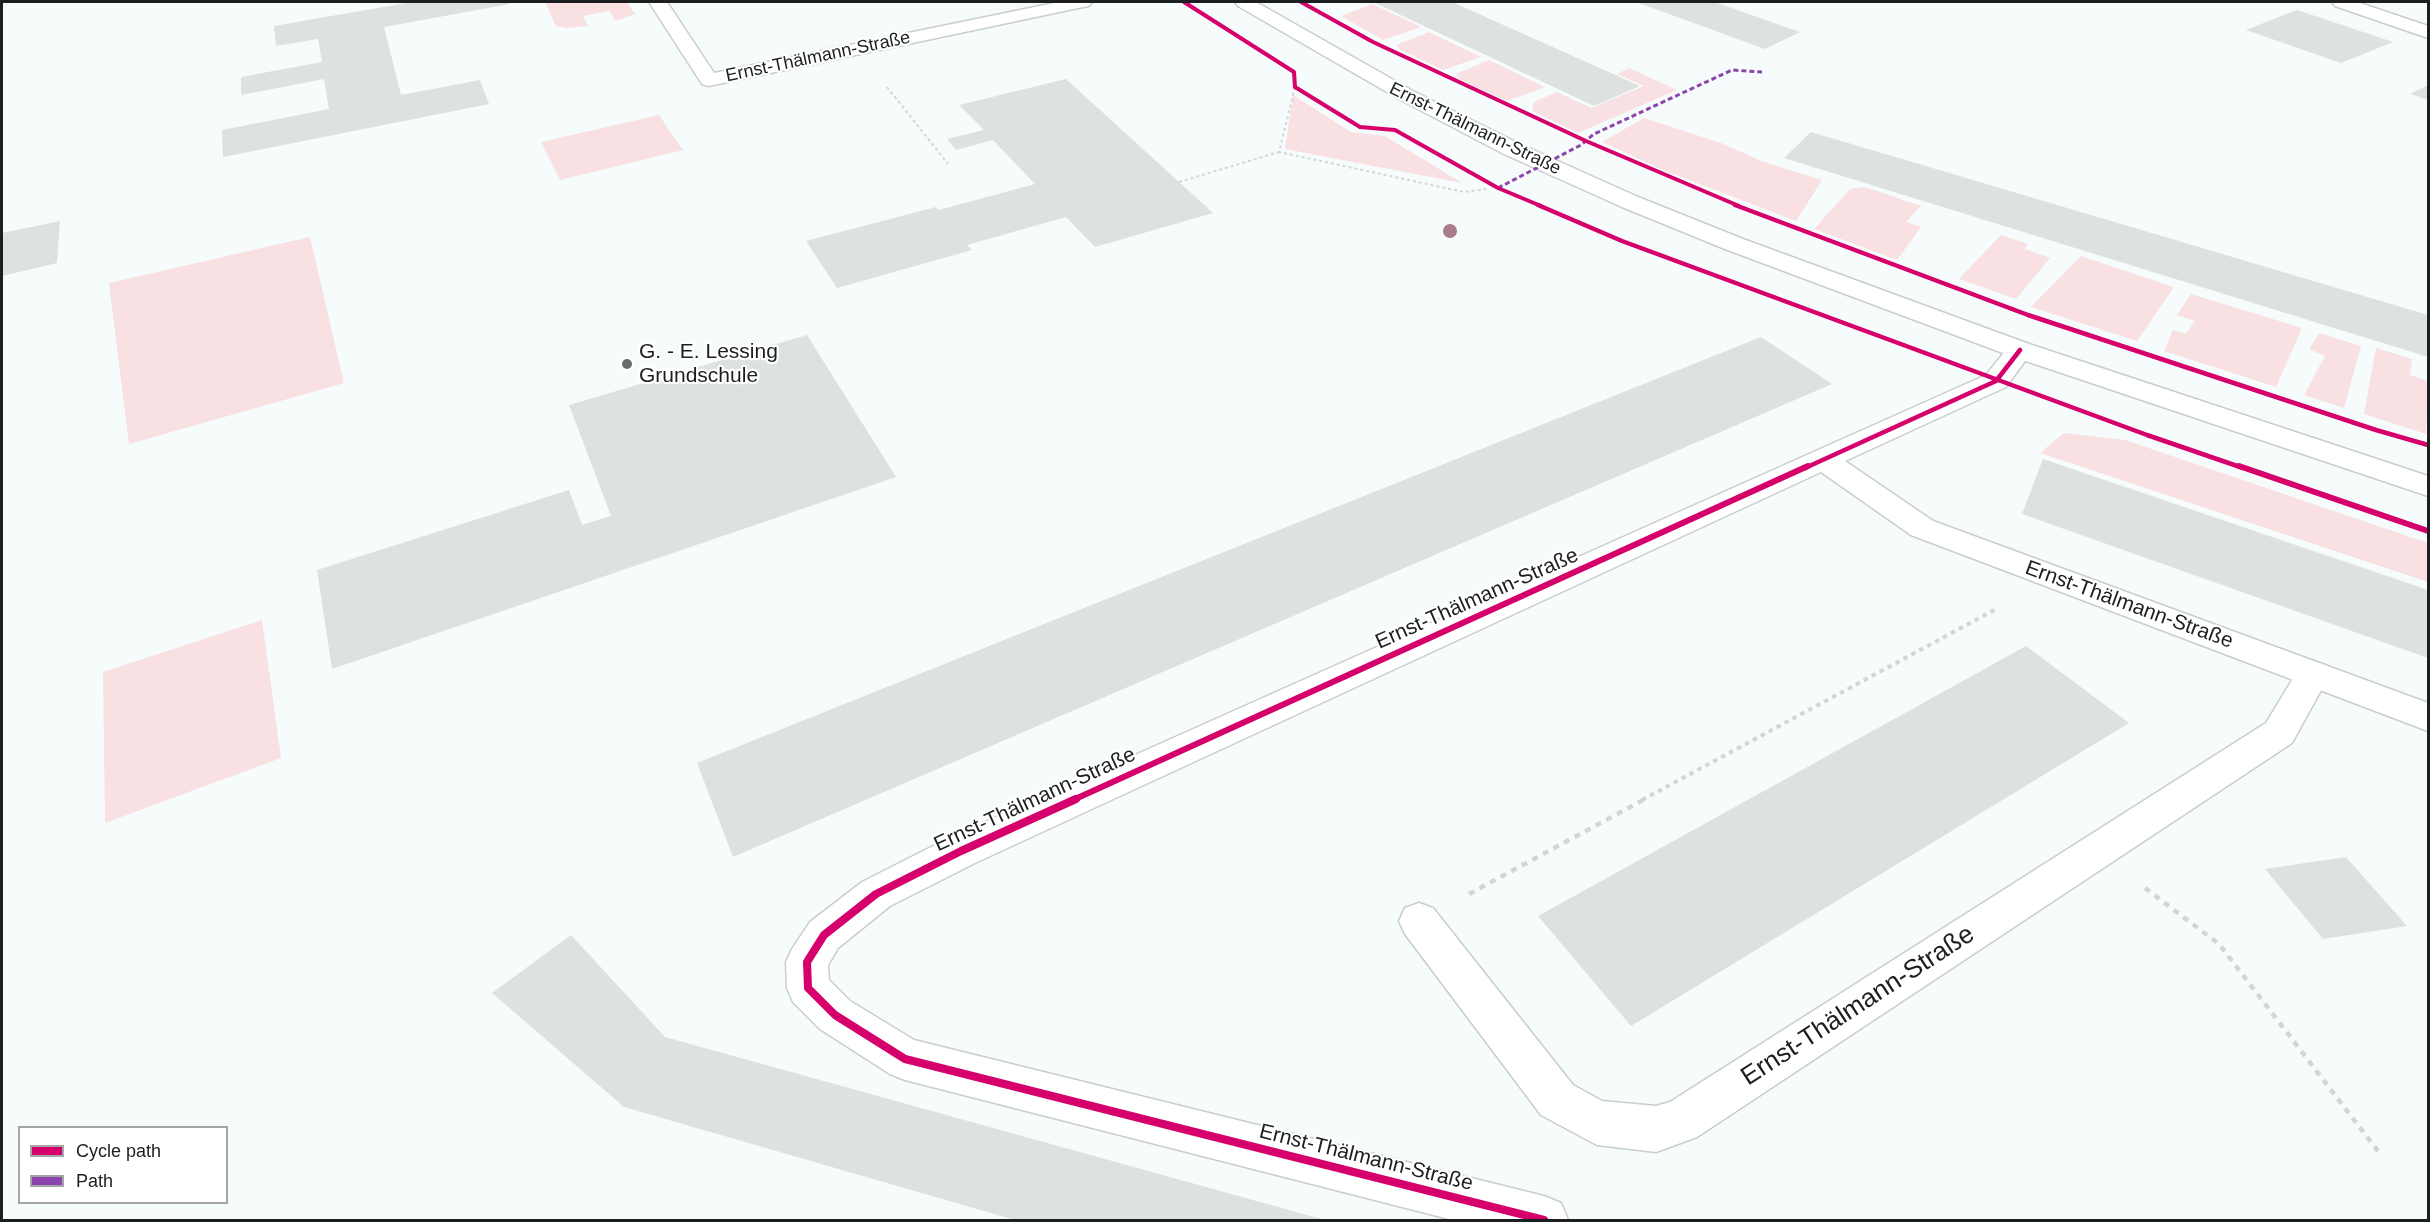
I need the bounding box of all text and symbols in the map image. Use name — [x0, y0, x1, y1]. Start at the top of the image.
street label: Ernst-Thälmann-Straße — [724, 27, 912, 87]
street label: Ernst-Thälmann-Straße — [1386, 78, 1564, 180]
place label: G. - E. Lessing Grundschule — [639, 339, 778, 389]
marker: G. - E. Lessing Grundschule — [620, 357, 634, 371]
street label: Ernst-Thälmann-Straße — [1372, 543, 1582, 655]
street label: Ernst-Thälmann-Straße — [2022, 556, 2236, 654]
street label: Ernst-Thälmann-Straße — [930, 742, 1140, 858]
street label: Ernst-Thälmann-Straße — [1736, 919, 1980, 1093]
street label: Ernst-Thälmann-Straße — [1257, 1119, 1475, 1197]
legend — [18, 1126, 228, 1204]
text: Cycle path — [76, 1141, 161, 1161]
text: Path — [76, 1171, 113, 1191]

